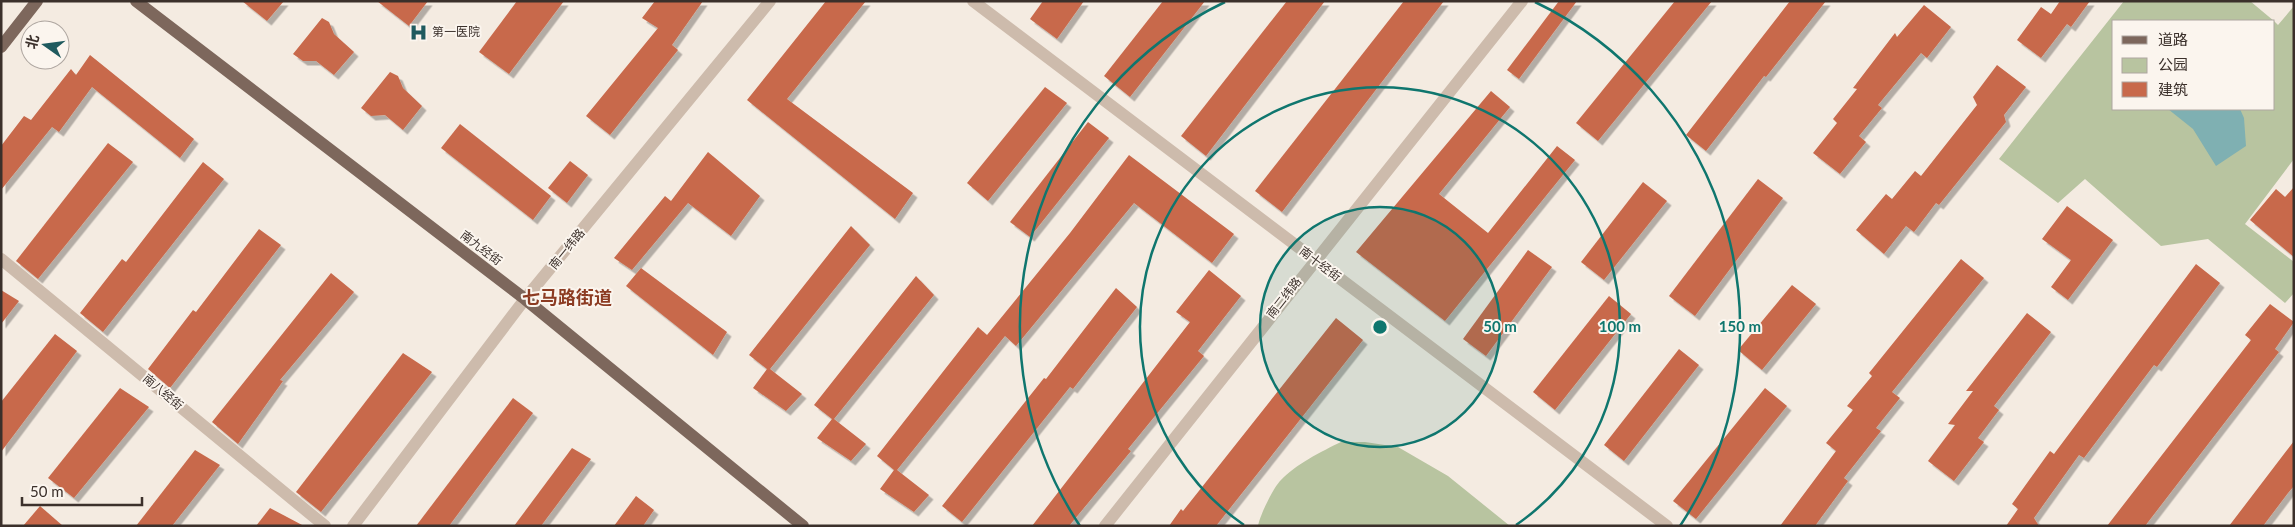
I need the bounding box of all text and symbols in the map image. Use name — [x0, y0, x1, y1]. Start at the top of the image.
north arrow — [20, 20, 70, 70]
legend — [2112, 20, 2275, 110]
hospital icon: 第一医院 — [408, 22, 428, 42]
place label: 第一医院 — [432, 24, 480, 39]
text: 道路 — [2158, 30, 2188, 48]
text: 北 — [22, 33, 42, 51]
text: 公园 — [2158, 55, 2188, 73]
text: 建筑 — [2158, 80, 2188, 98]
street label: 南一纬路 — [546, 225, 588, 272]
street label: 南九经街 — [458, 227, 505, 268]
street label: 南十经街 — [1297, 243, 1344, 284]
street label: 南二纬路 — [1263, 274, 1304, 321]
district label: 七马路街道 — [522, 286, 612, 308]
text: 50 m — [1483, 317, 1517, 335]
text: 100 m — [1599, 317, 1641, 335]
text: 150 m — [1719, 317, 1761, 335]
centre of rings — [1371, 318, 1389, 336]
street label: 南八经街 — [140, 370, 187, 413]
scale bar — [22, 474, 142, 506]
text: 50 m — [30, 482, 64, 500]

